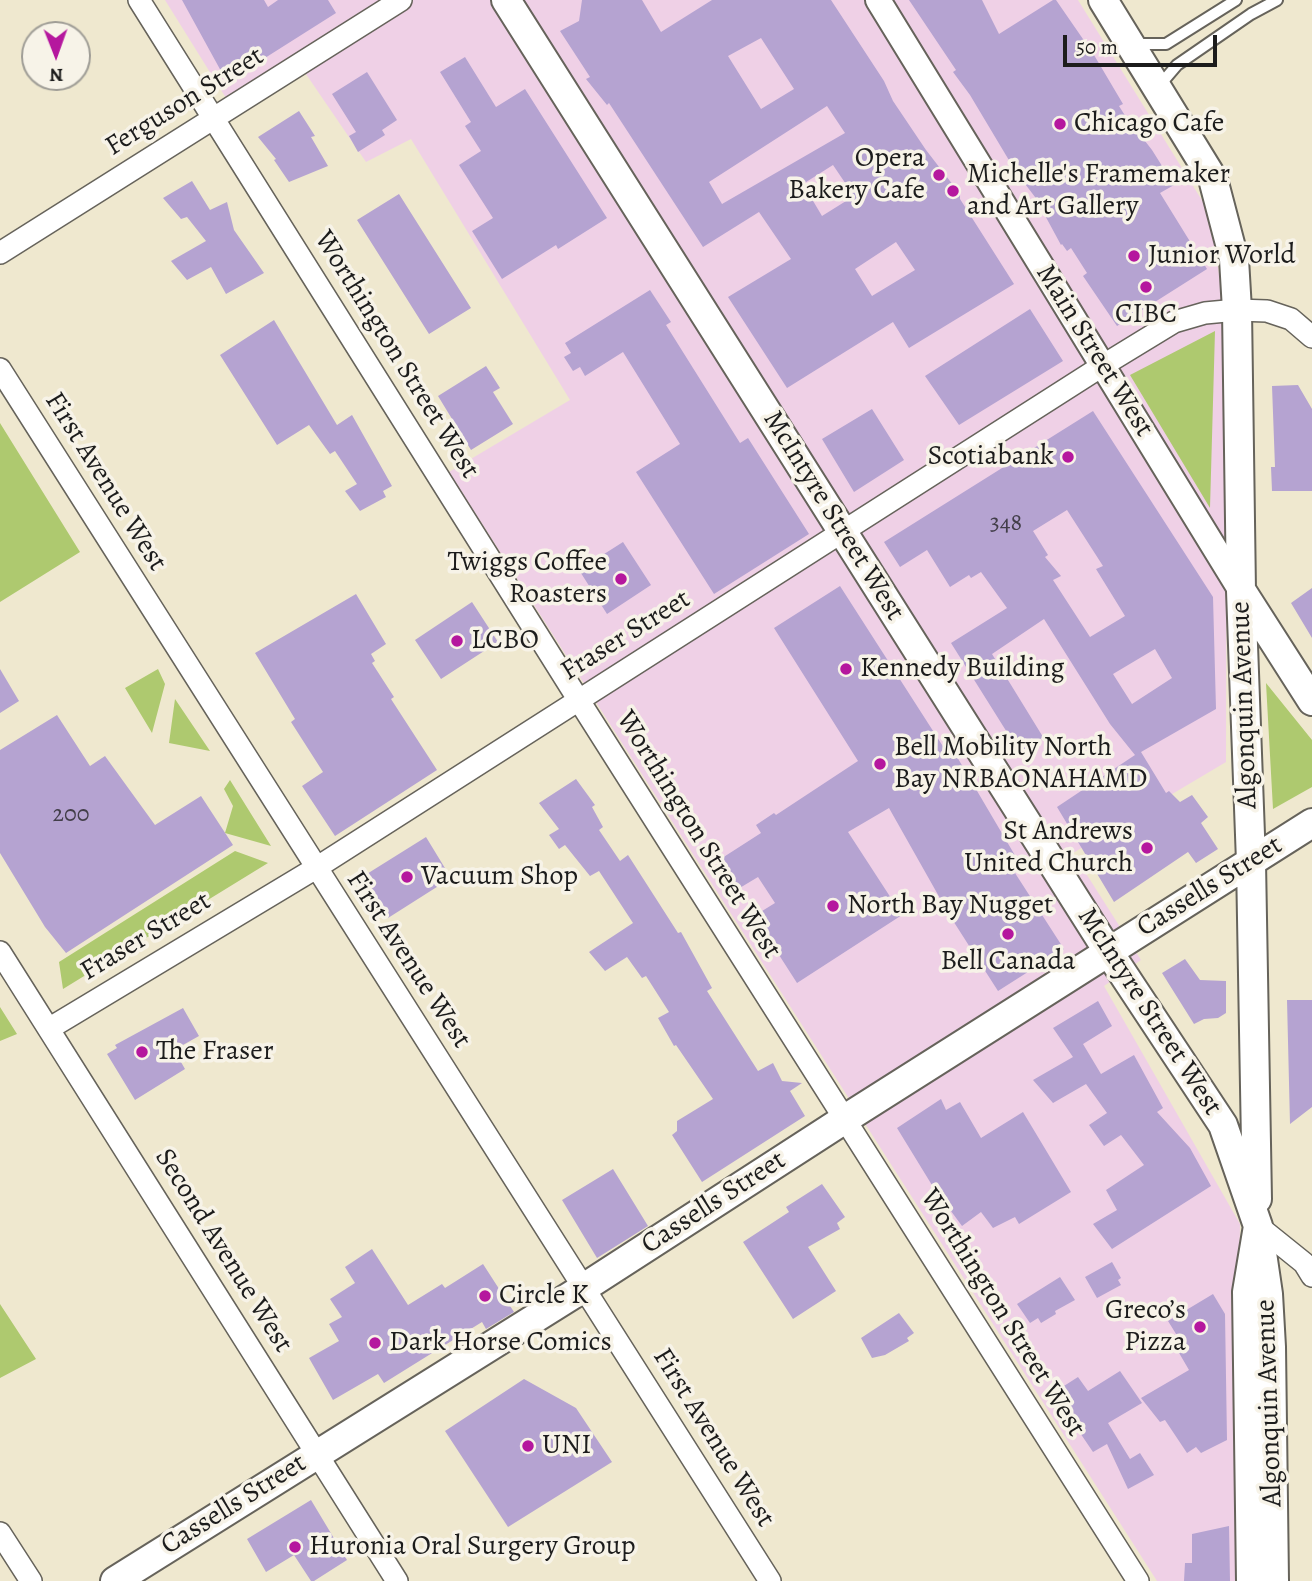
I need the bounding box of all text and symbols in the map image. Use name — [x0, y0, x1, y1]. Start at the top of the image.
north arrow — [21, 21, 91, 91]
scale bar — [1067, 21, 1221, 65]
text: 50 m — [1076, 33, 1118, 61]
street label: Ferguson Street — [100, 40, 270, 164]
text: N — [49, 62, 63, 88]
place label: Chicago Cafe — [1074, 107, 1224, 141]
marker: Chicago Cafe — [1052, 116, 1068, 132]
place label: Opera Bakery Cafe — [788, 142, 925, 208]
place label: Michelle's Framemaker and Art Gallery — [967, 158, 1230, 224]
marker: Opera Bakery Cafe — [931, 167, 947, 183]
marker: Michelle's Framemaker and Art Gallery — [945, 183, 961, 199]
street label: Worthington Street West — [306, 225, 486, 485]
place label: Junior World — [1148, 239, 1295, 273]
marker: Junior World — [1126, 248, 1142, 264]
street label: Main Street West — [1028, 259, 1160, 443]
marker: CIBC — [1138, 279, 1154, 295]
place label: CIBC — [1115, 298, 1177, 332]
street label: First Avenue West — [37, 386, 173, 578]
street label: McIntyre Street West — [755, 405, 911, 627]
place label: Scotiabank — [928, 440, 1054, 474]
marker: Scotiabank — [1060, 449, 1076, 465]
house number: 348 — [990, 510, 1022, 538]
place label: Twiggs Coffee Roasters — [447, 546, 607, 612]
marker: Twiggs Coffee Roasters — [613, 571, 629, 587]
street label: Fraser Street — [555, 583, 697, 689]
street label: Algonquin Avenue — [1225, 601, 1265, 809]
place label: LCBO — [471, 624, 539, 658]
marker: LCBO — [449, 633, 465, 649]
place label: Kennedy Building — [860, 652, 1064, 686]
marker: Kennedy Building — [838, 661, 854, 677]
street label: Worthington Street West — [608, 705, 788, 965]
place label: Bell Mobility North Bay NRBAONAHAMD — [894, 731, 1147, 797]
marker: Bell Mobility North Bay NRBAONAHAMD — [872, 756, 888, 772]
house number: 200 — [53, 801, 89, 829]
place label: St Andrews United Church — [964, 815, 1133, 881]
street label: Cassells Street — [1131, 829, 1289, 945]
marker: St Andrews United Church — [1139, 840, 1155, 856]
place label: Vacuum Shop — [421, 860, 578, 894]
street label: First Avenue West — [338, 865, 478, 1055]
marker: Vacuum Shop — [399, 869, 415, 885]
street label: Fraser Street — [75, 885, 217, 989]
place label: North Bay Nugget — [847, 889, 1053, 923]
marker: North Bay Nugget — [825, 898, 841, 914]
street label: McIntyre Street West — [1069, 902, 1229, 1122]
marker: Bell Canada — [1000, 926, 1016, 942]
place label: Bell Canada — [940, 945, 1076, 979]
place label: The Fraser — [156, 1035, 274, 1069]
marker: The Fraser — [134, 1044, 150, 1060]
street label: Second Avenue West — [147, 1143, 299, 1359]
street label: Cassells Street — [636, 1144, 792, 1262]
street label: Worthington Street West — [912, 1183, 1092, 1443]
place label: Circle K — [499, 1279, 589, 1313]
marker: Circle K — [477, 1288, 493, 1304]
place label: Greco’s Pizza — [1105, 1294, 1186, 1360]
street label: Algonquin Avenue — [1250, 1299, 1290, 1507]
marker: Greco’s Pizza — [1192, 1319, 1208, 1335]
place label: Dark Horse Comics — [389, 1326, 612, 1360]
marker: Dark Horse Comics — [367, 1335, 383, 1351]
street label: First Avenue West — [645, 1342, 781, 1534]
place label: UNI — [542, 1429, 591, 1463]
marker: UNI — [520, 1438, 536, 1454]
street label: Cassells Street — [155, 1447, 313, 1563]
place label: Huronia Oral Surgery Group — [309, 1530, 636, 1564]
marker: Huronia Oral Surgery Group — [287, 1539, 303, 1555]

